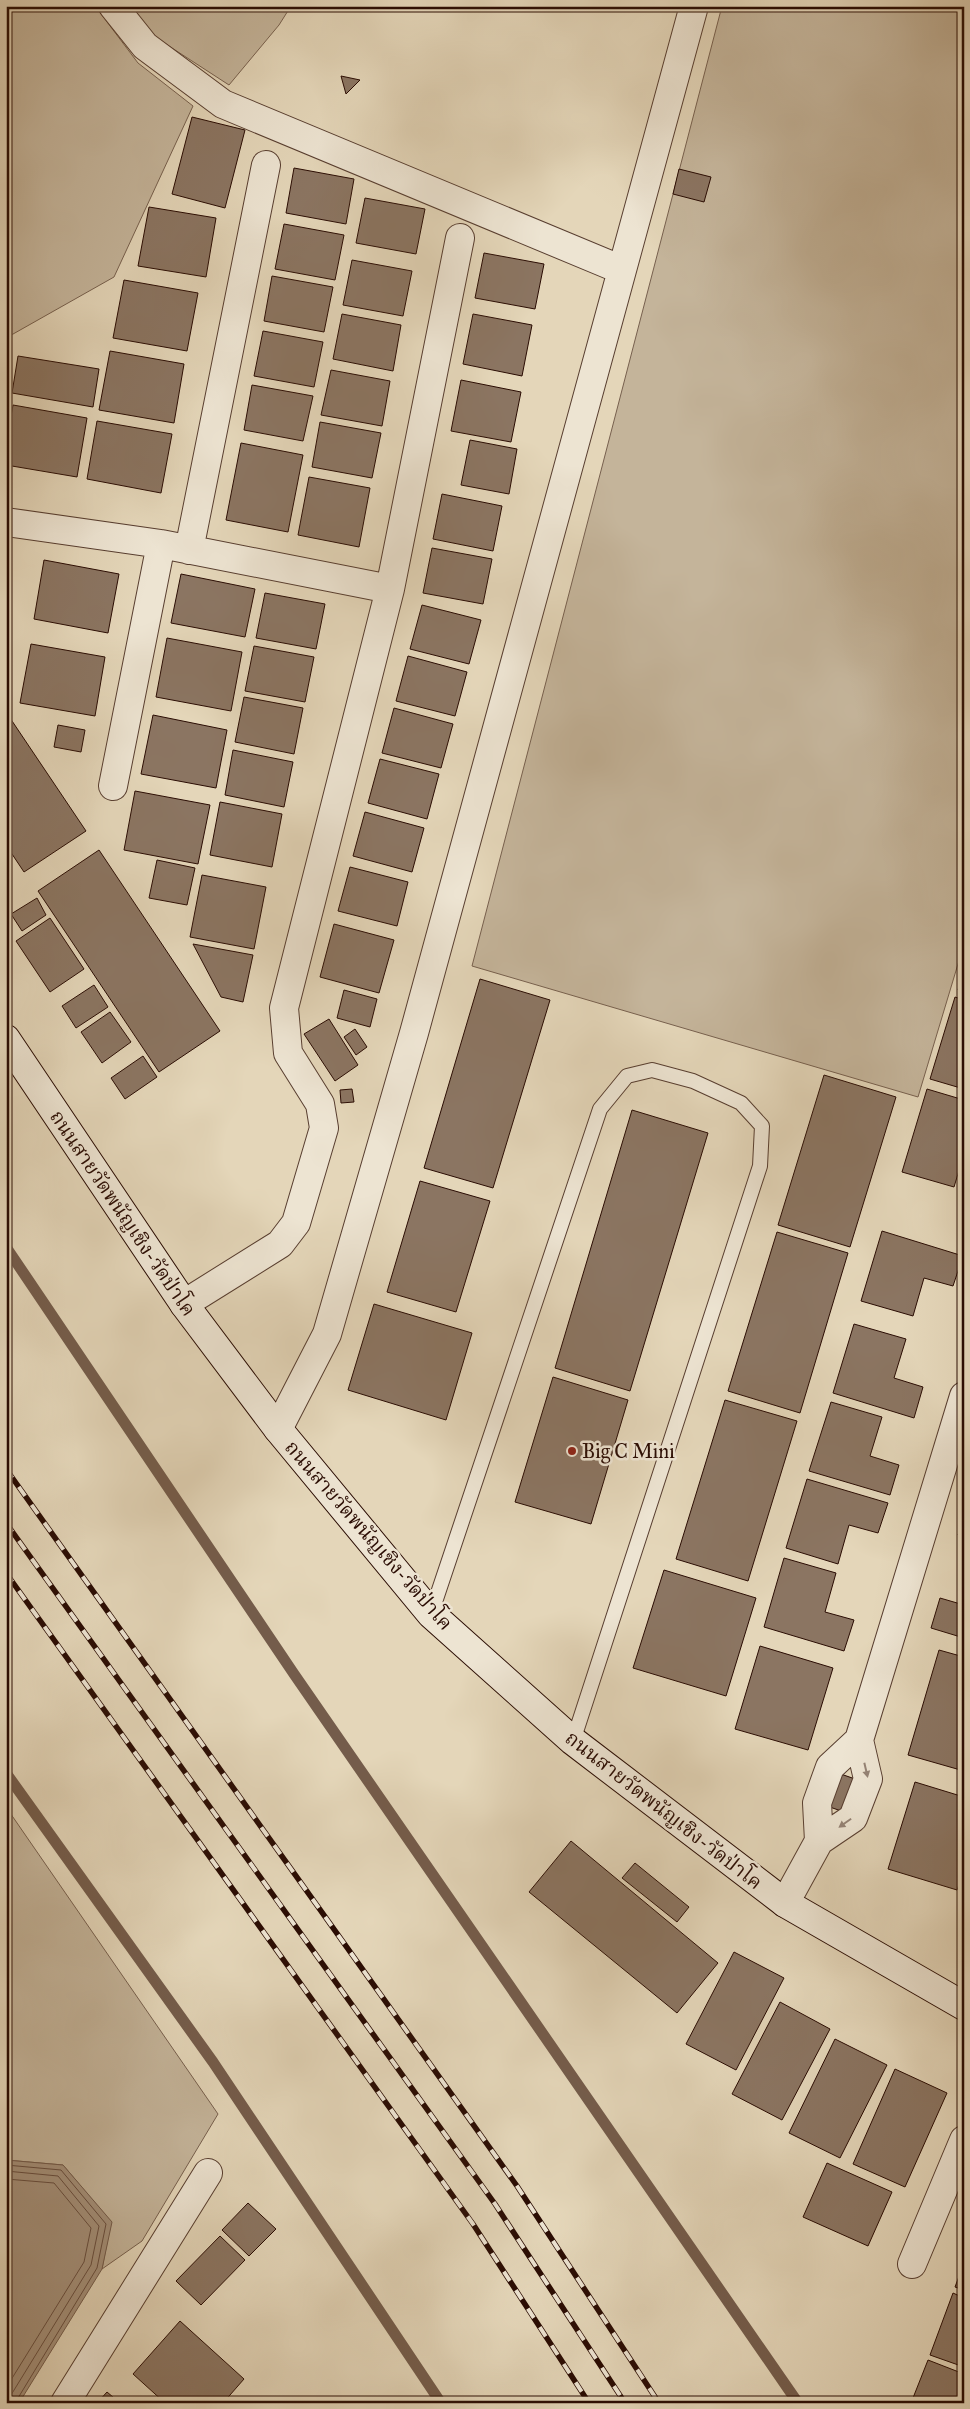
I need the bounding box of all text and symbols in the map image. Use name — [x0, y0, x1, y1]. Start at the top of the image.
street label: ถนนสายวัดพนัญเชิง-วัดป่าโค — [45, 1104, 203, 1321]
street label: ถนนสายวัดพนัญเชิง-วัดป่าโค — [280, 1434, 459, 1635]
place label: Big C Mini — [582, 1439, 675, 1464]
marker: Big C Mini — [566, 1445, 578, 1457]
street label: ถนนสายวัดพนัญเชิง-วัดป่าโค — [561, 1724, 769, 1894]
one-way arrow — [862, 1762, 870, 1777]
one-way arrow — [838, 1818, 851, 1828]

